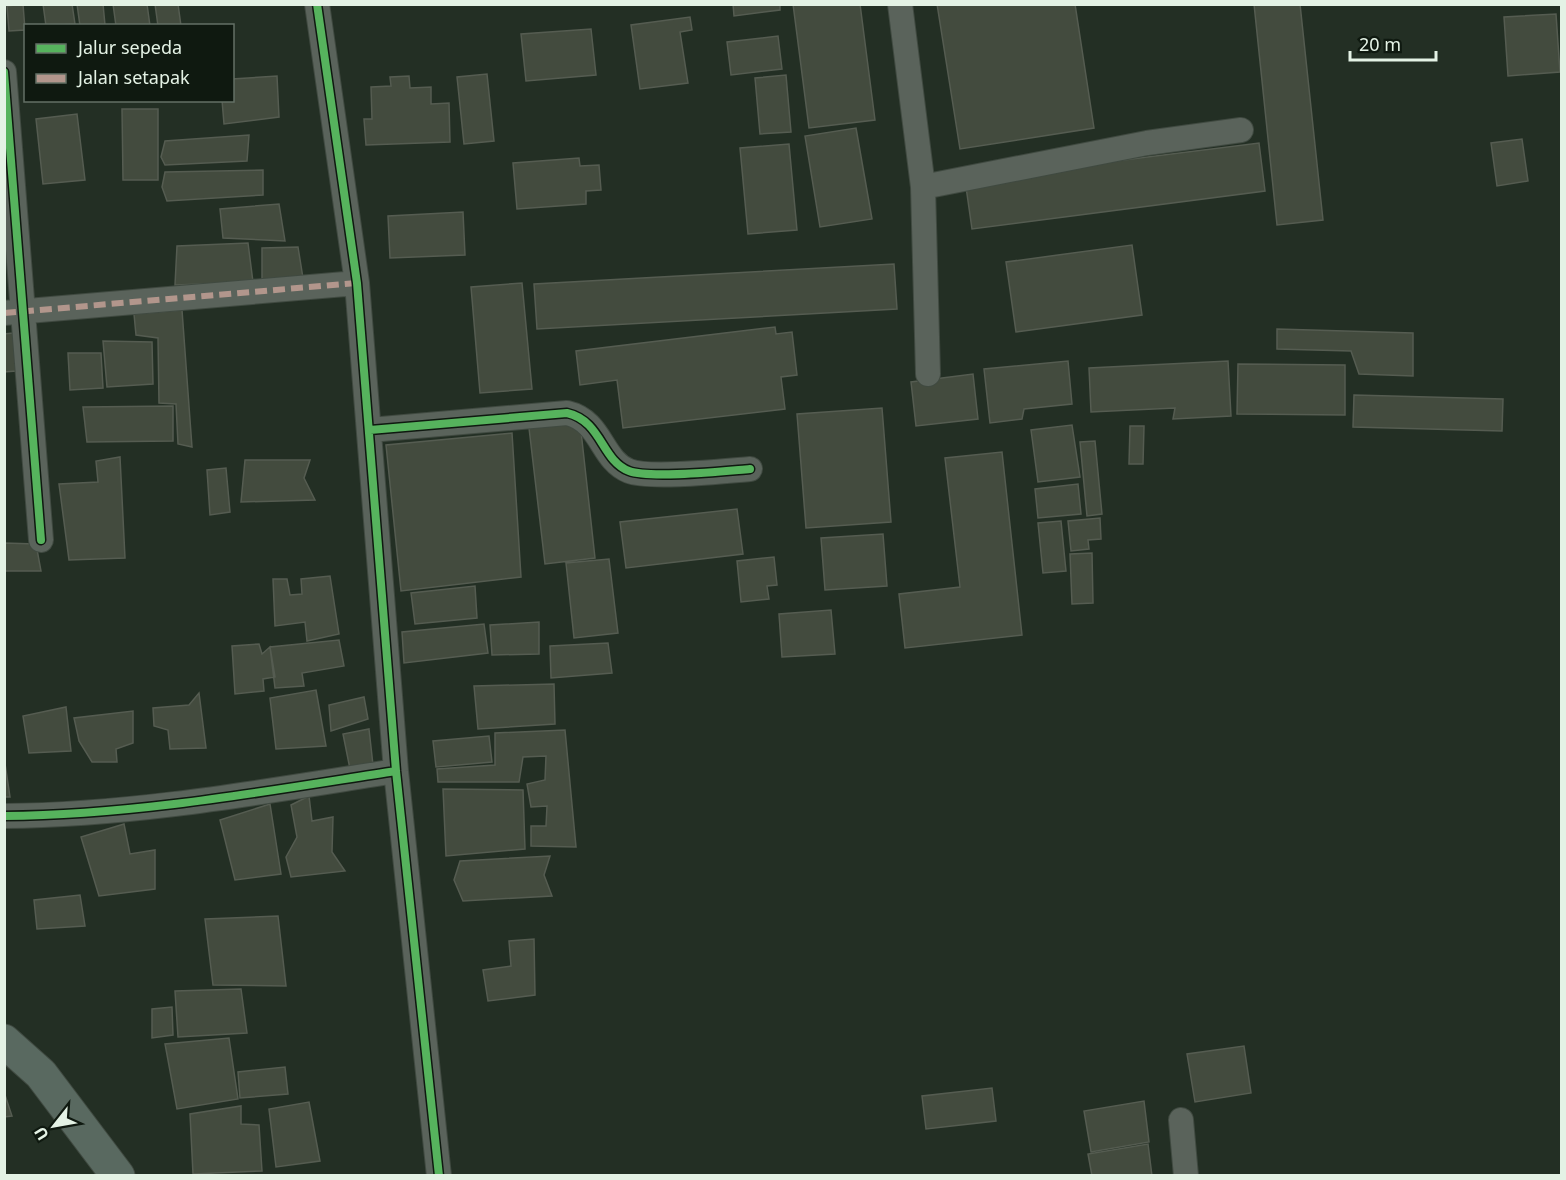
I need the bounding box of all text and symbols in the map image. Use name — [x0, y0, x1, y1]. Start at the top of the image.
legend — [24, 24, 234, 102]
scale bar — [1350, 24, 1436, 62]
text: 20 m — [1359, 32, 1401, 56]
text: Jalur sepeda — [76, 35, 182, 59]
text: Jalan setapak — [76, 65, 190, 89]
north arrow — [24, 1096, 84, 1156]
text: U — [29, 1123, 54, 1145]

